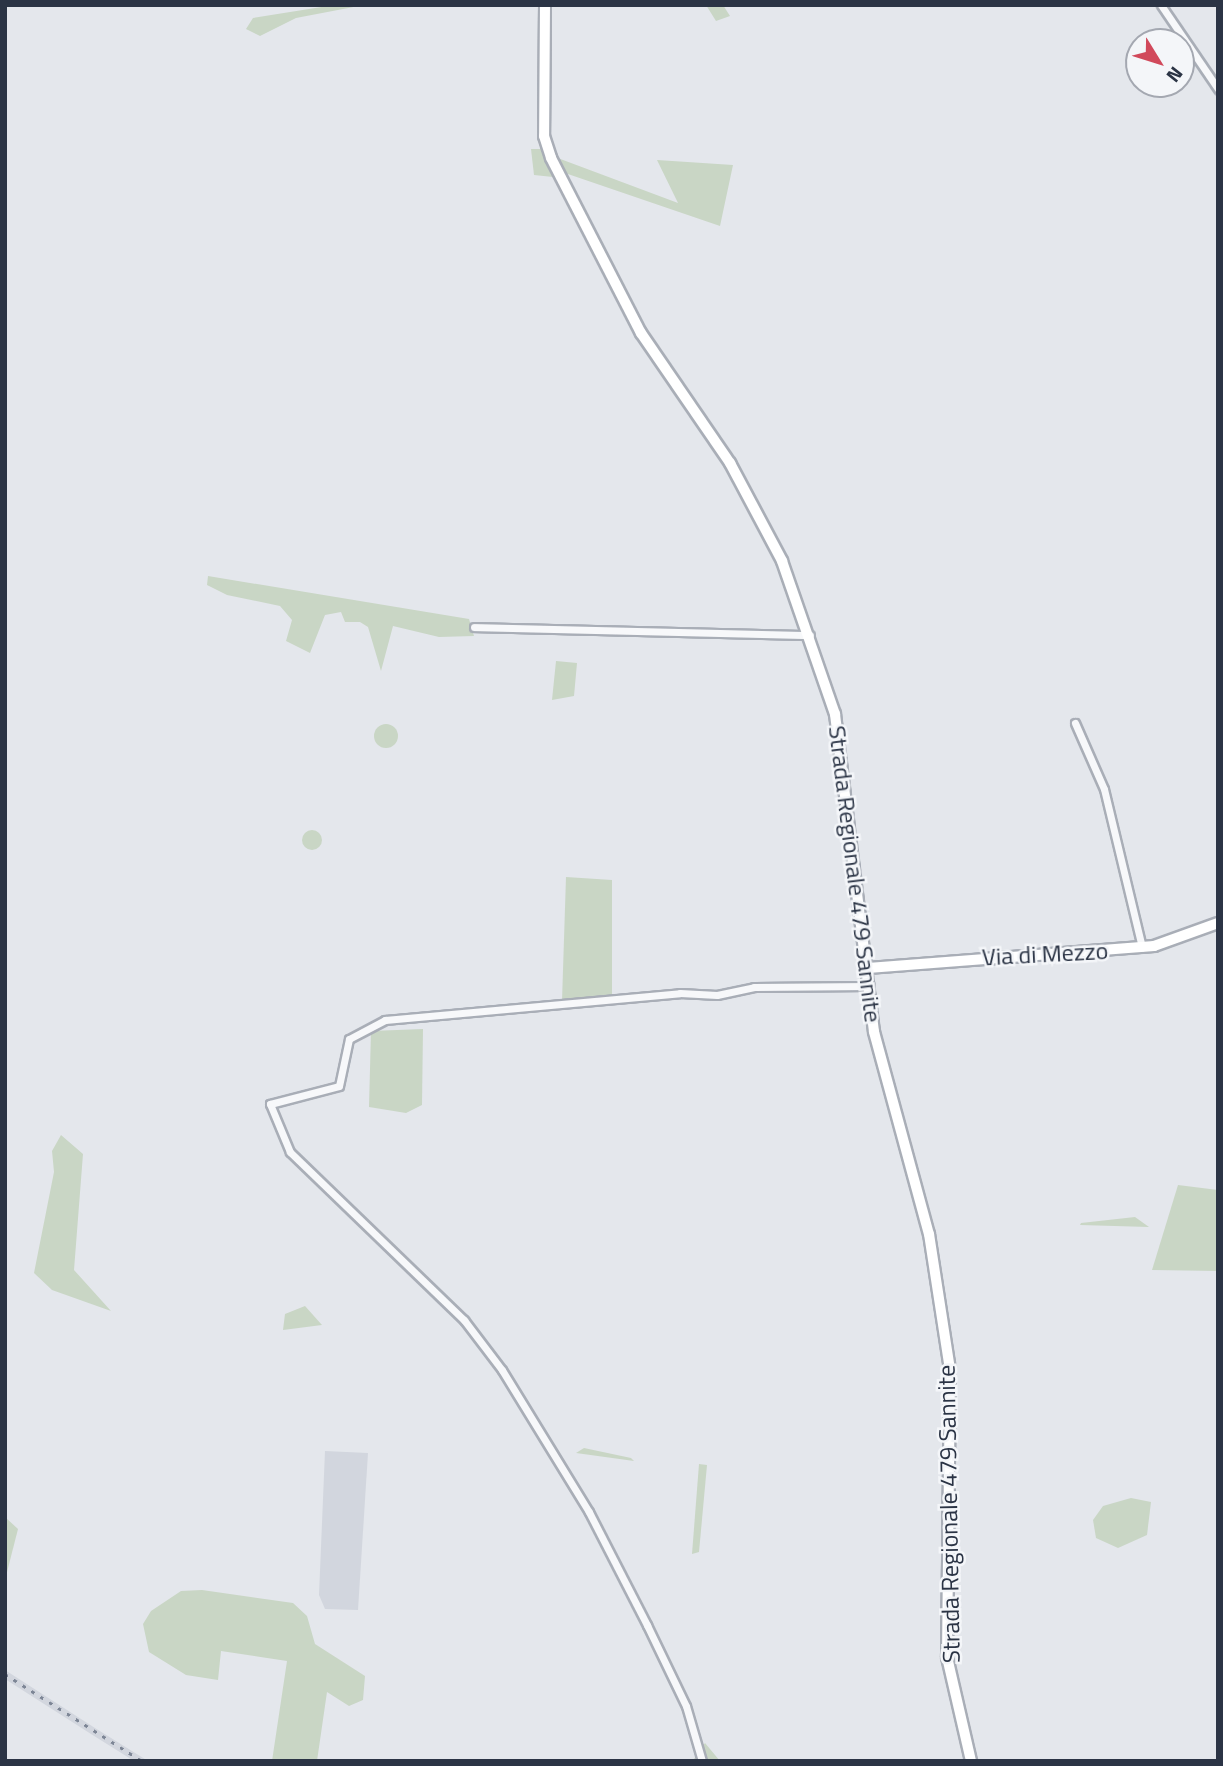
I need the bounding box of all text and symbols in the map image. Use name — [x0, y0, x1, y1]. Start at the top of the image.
north arrow — [1125, 28, 1195, 98]
text: N — [1160, 61, 1191, 89]
street label: Strada Regionale 479 Sannite — [823, 724, 887, 1024]
street label: Via di Mezzo — [981, 936, 1109, 972]
street label: Strada Regionale 479 Sannite — [932, 1364, 966, 1664]

